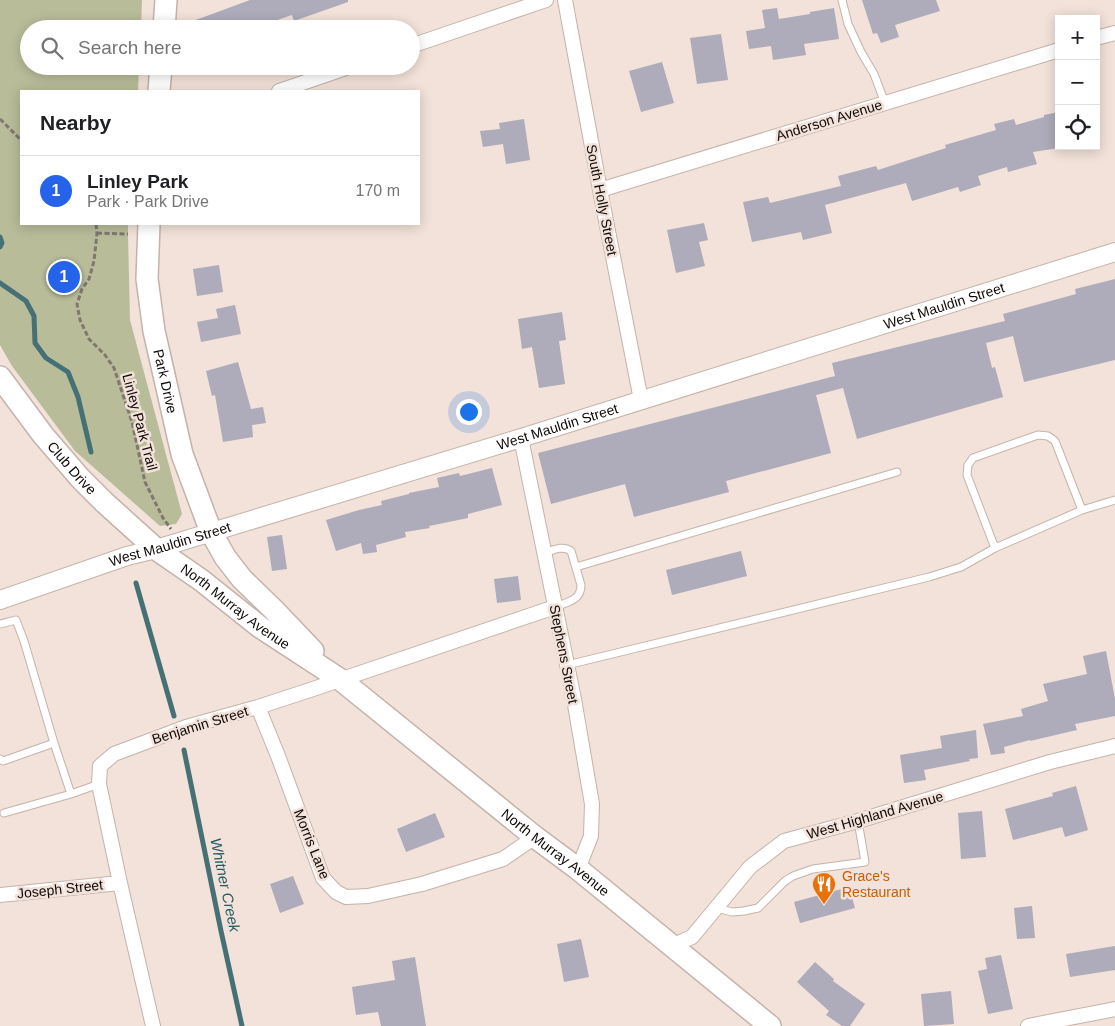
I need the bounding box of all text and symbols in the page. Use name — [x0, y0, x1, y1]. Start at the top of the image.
map controls — [1055, 15, 1100, 150]
button: + — [1055, 15, 1100, 60]
search box — [20, 20, 420, 75]
icon: search — [38, 34, 66, 62]
text: Search here — [78, 37, 182, 58]
button: − — [1055, 60, 1100, 105]
street label: Anderson Avenue — [774, 96, 884, 144]
button: locate — [1055, 105, 1100, 150]
text: Nearby — [40, 111, 111, 134]
street label: South Holly Street — [583, 143, 621, 257]
text: Linley Park — [87, 171, 188, 192]
text: 1 — [52, 182, 60, 199]
text: 170 m — [356, 182, 400, 199]
text: Park · Park Drive — [87, 193, 209, 210]
pin: 1 — [48, 258, 80, 296]
street label: West Mauldin Street — [882, 279, 1007, 332]
street label: Park Drive — [150, 348, 181, 415]
street label: Linley Park Trail — [119, 372, 161, 472]
your location — [456, 399, 482, 425]
street label: West Mauldin Street — [495, 400, 620, 453]
street label: Club Drive — [44, 438, 100, 498]
street label: West Mauldin Street — [107, 519, 233, 570]
street label: North Murray Avenue — [178, 561, 293, 652]
street label: Stephens Street — [547, 603, 581, 705]
street label: Benjamin Street — [150, 703, 250, 747]
street label: West Highland Avenue — [805, 788, 945, 842]
street label: North Murray Avenue — [498, 805, 613, 899]
street label: Morris Lane — [291, 807, 333, 881]
water label: Whitner Creek — [207, 836, 244, 935]
place label: Grace's Restaurant — [842, 868, 911, 900]
restaurant icon: Grace's Restaurant — [811, 871, 837, 905]
street label: Joseph Street — [16, 877, 104, 901]

